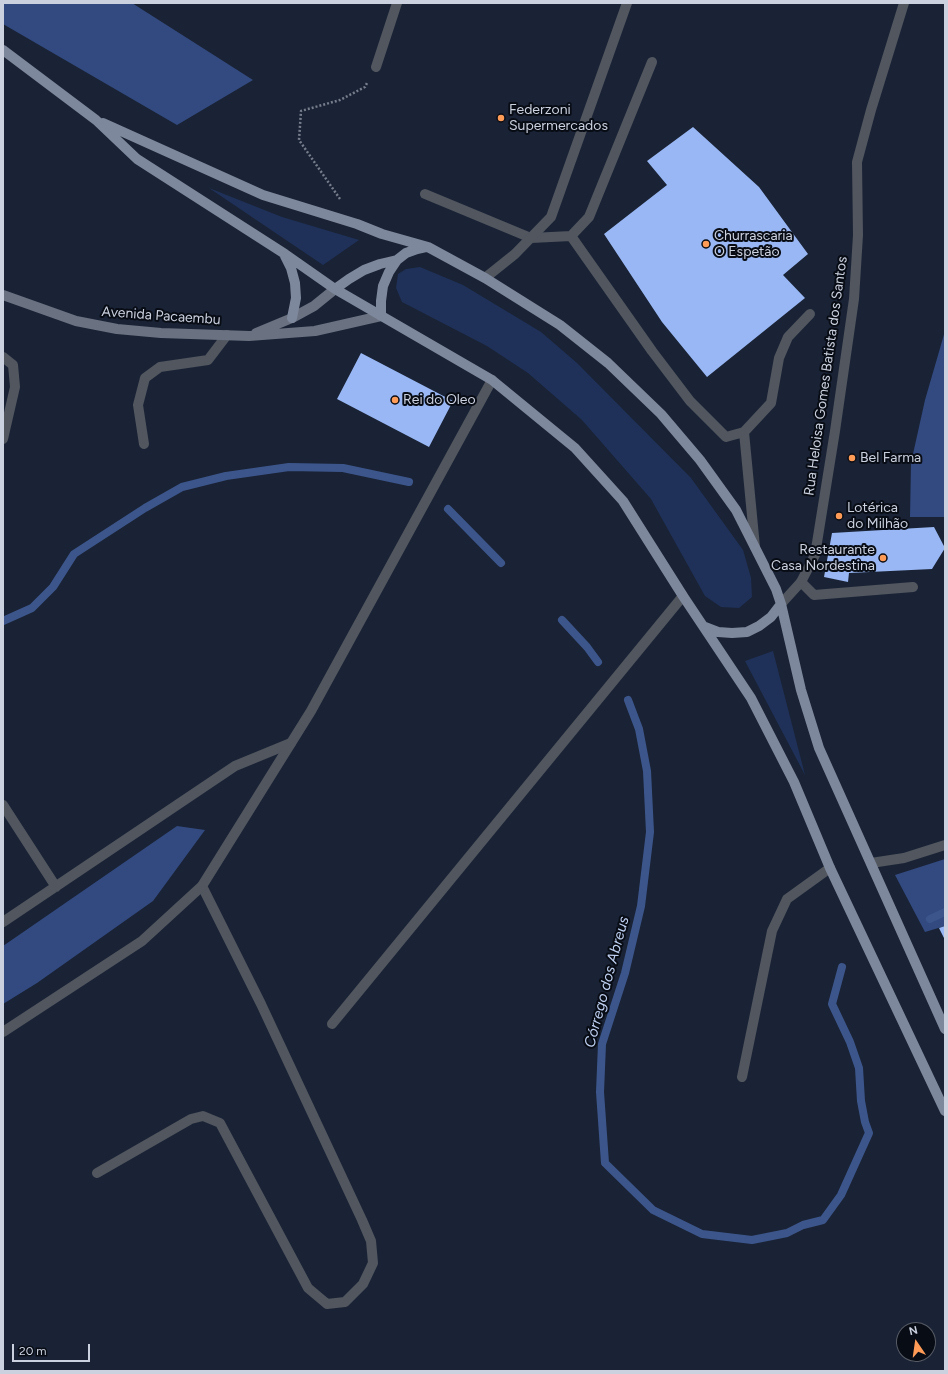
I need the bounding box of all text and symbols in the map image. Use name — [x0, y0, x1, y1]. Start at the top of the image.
place label: Federzoni Supermercados — [509, 102, 608, 134]
marker: Federzoni Supermercados — [496, 113, 506, 123]
place label: Churrascaria O Espetão — [714, 228, 793, 260]
marker: Churrascaria O Espetão — [701, 239, 711, 249]
street label: Rua Heloisa Gomes Batista dos Santos — [801, 255, 851, 497]
street label: Avenida Pacaembu — [101, 303, 221, 329]
place label: Rei do Oleo — [403, 392, 476, 408]
marker: Rei do Oleo — [390, 395, 400, 405]
place label: Bel Farma — [860, 450, 921, 466]
marker: Bel Farma — [847, 453, 857, 463]
place label: Lotérica do Milhão — [847, 500, 908, 532]
marker: Lotérica do Milhão — [834, 511, 844, 521]
place label: Restaurante Casa Nordestina — [771, 542, 875, 574]
marker: Restaurante Casa Nordestina — [878, 553, 888, 563]
water label: Córrego dos Abreus — [581, 914, 633, 1050]
north arrow — [896, 1322, 936, 1362]
text: N — [908, 1324, 919, 1338]
scale bar — [14, 1336, 92, 1362]
text: 20 m — [19, 1344, 47, 1358]

